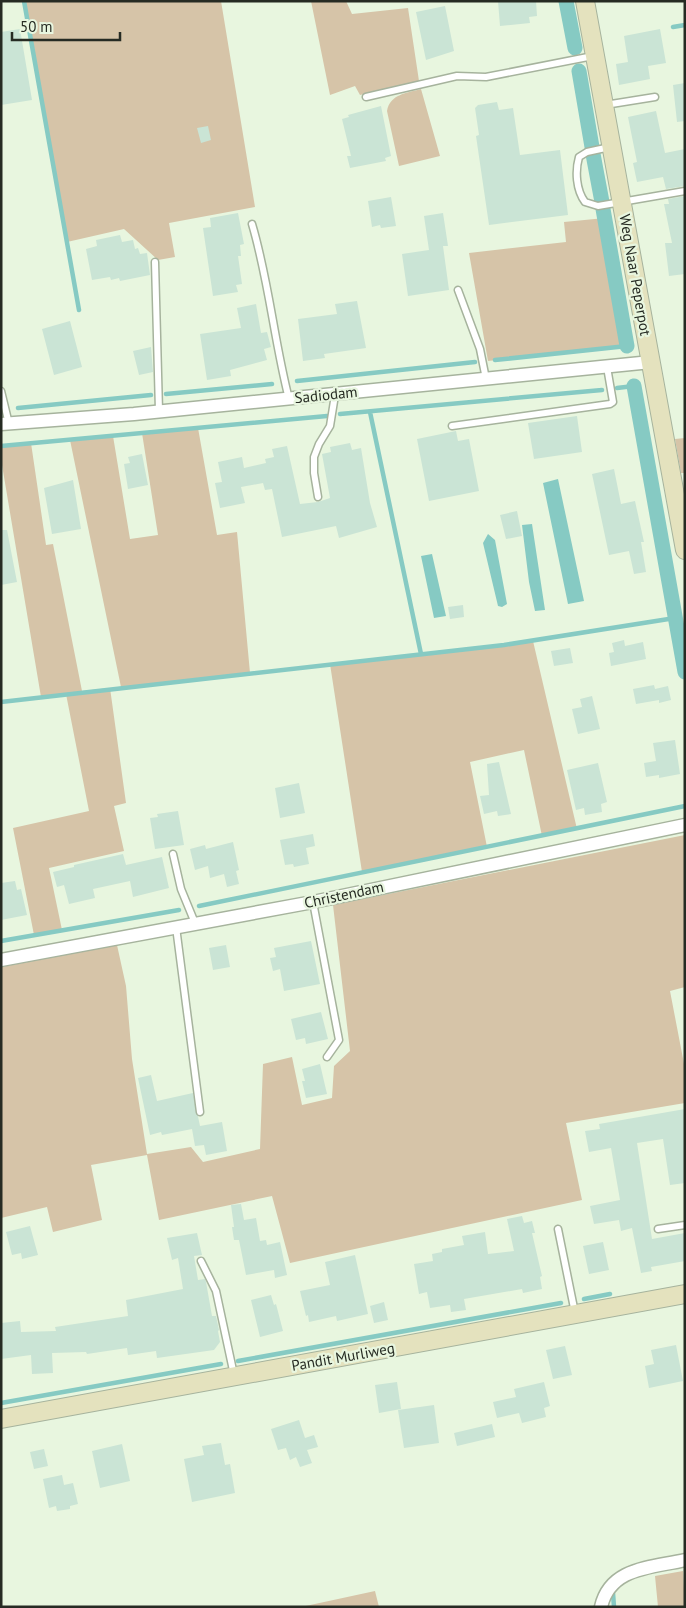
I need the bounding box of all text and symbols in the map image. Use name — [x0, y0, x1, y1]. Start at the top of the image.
scale bar — [12, 10, 120, 42]
text: 50 m — [20, 17, 53, 36]
street label: Weg Naar Peperpot — [615, 213, 656, 337]
street label: Sadiodam — [294, 382, 358, 407]
street label: Christendam — [302, 877, 385, 912]
street label: Pandit Murliweg — [290, 1338, 396, 1375]

